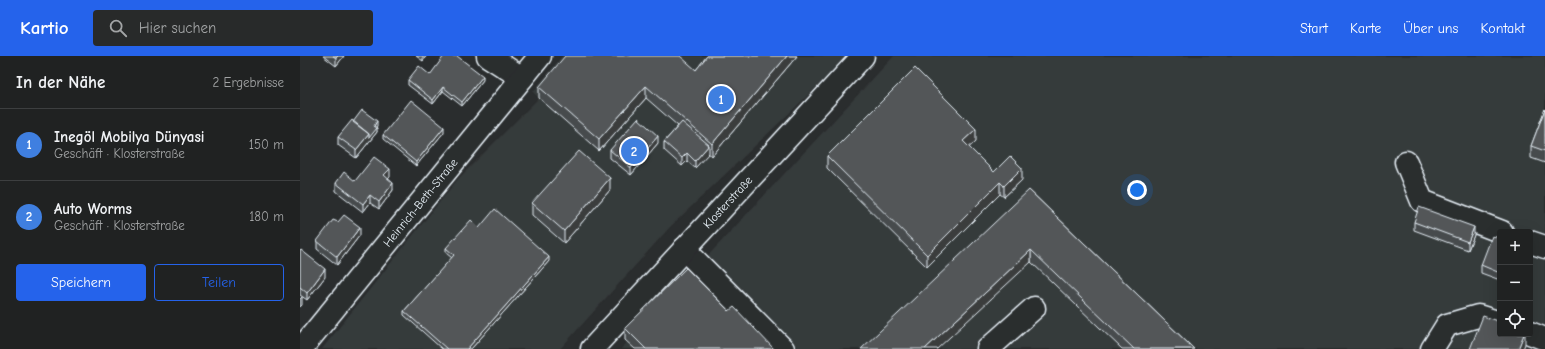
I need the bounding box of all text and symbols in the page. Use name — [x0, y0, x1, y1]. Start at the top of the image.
search box — [93, 10, 373, 46]
text: Kartio — [20, 17, 69, 39]
icon: search — [107, 17, 129, 39]
text: Hier suchen — [139, 19, 216, 37]
text: Start — [1300, 20, 1328, 37]
text: Karte — [1350, 20, 1381, 37]
text: Über uns — [1403, 20, 1458, 37]
text: Kontakt — [1480, 20, 1525, 37]
text: In der Nähe — [16, 73, 105, 92]
text: 2 Ergebnisse — [212, 75, 284, 90]
pin: 1 — [708, 84, 734, 114]
text: Inegöl Mobilya Dünyasi — [54, 128, 204, 146]
pin: 2 — [621, 136, 647, 166]
text: 1 — [26, 137, 32, 152]
text: 150 m — [249, 137, 284, 152]
text: Geschäft · Klosterstraße — [54, 146, 185, 161]
street label: Heinrich-Beth-Straße — [380, 156, 461, 250]
street label: Klosterstraße — [700, 173, 755, 231]
your location — [1127, 180, 1147, 200]
text: Auto Worms — [54, 200, 132, 218]
text: 2 — [26, 209, 32, 224]
text: 180 m — [249, 209, 284, 224]
text: Geschäft · Klosterstraße — [54, 218, 185, 233]
map controls — [1497, 229, 1533, 337]
button: + — [1497, 229, 1533, 265]
button: Speichern — [16, 264, 146, 301]
button: Teilen — [154, 264, 284, 301]
button: − — [1497, 265, 1533, 301]
button: locate — [1497, 301, 1533, 337]

